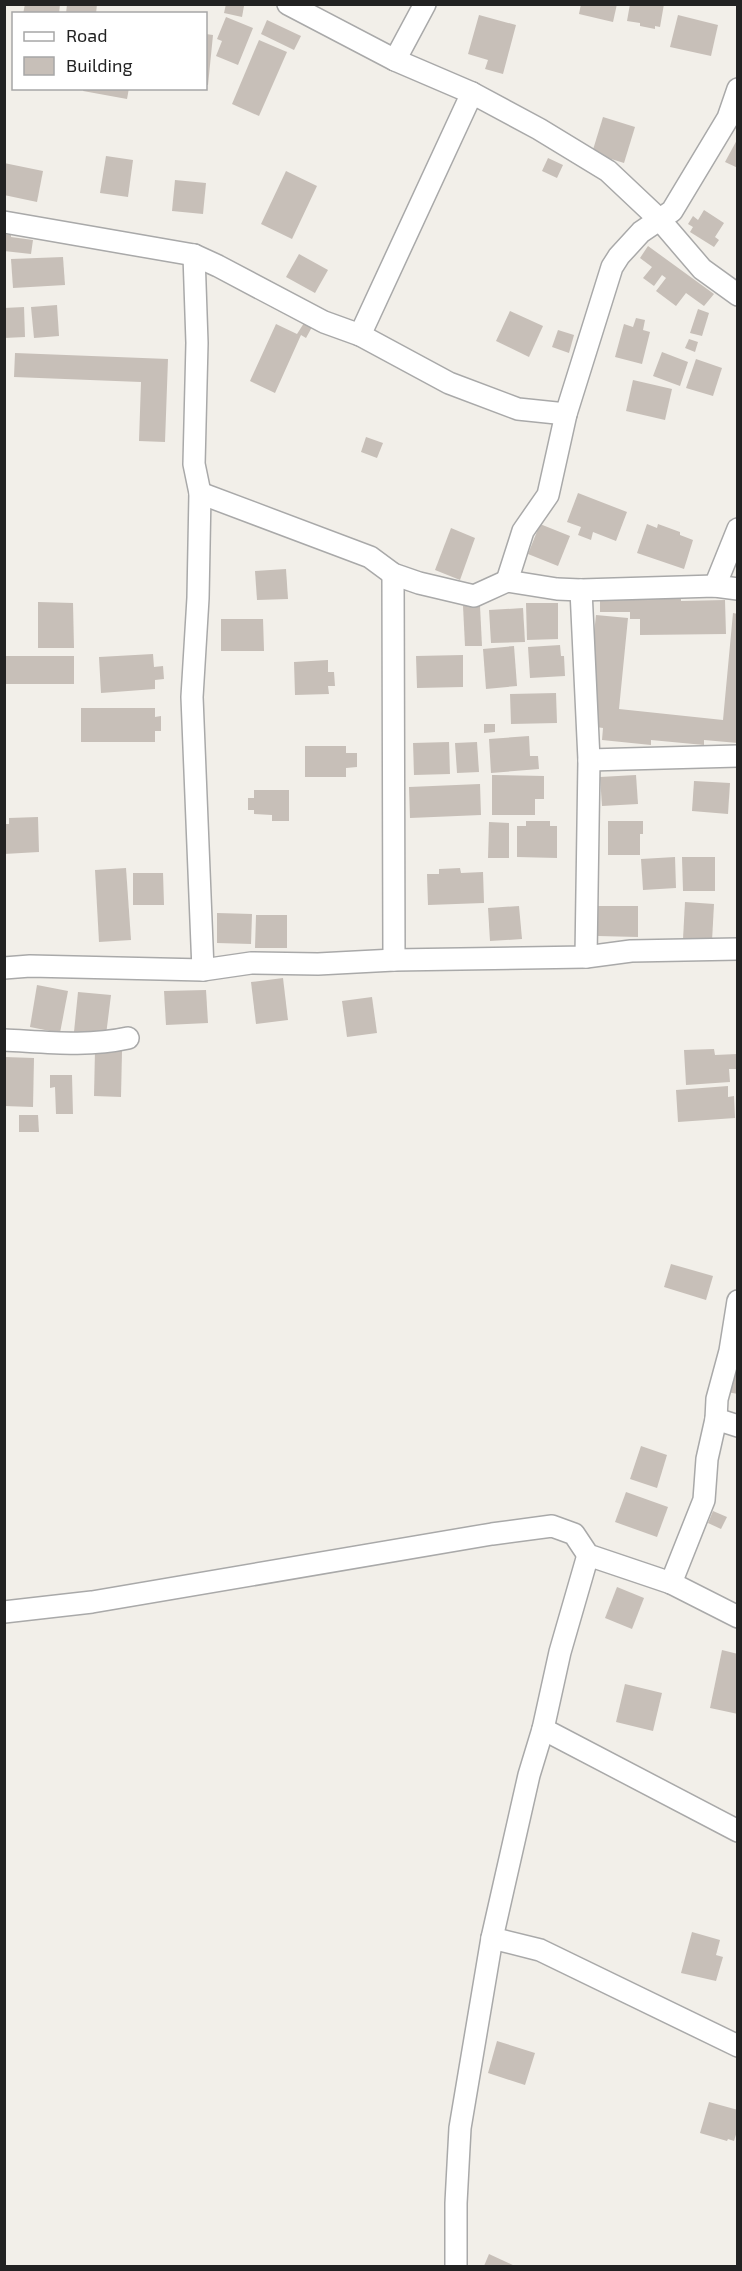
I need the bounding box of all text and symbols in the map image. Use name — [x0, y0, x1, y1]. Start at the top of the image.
legend — [12, 12, 207, 90]
text: Road — [66, 24, 107, 46]
text: Building — [66, 54, 133, 76]

